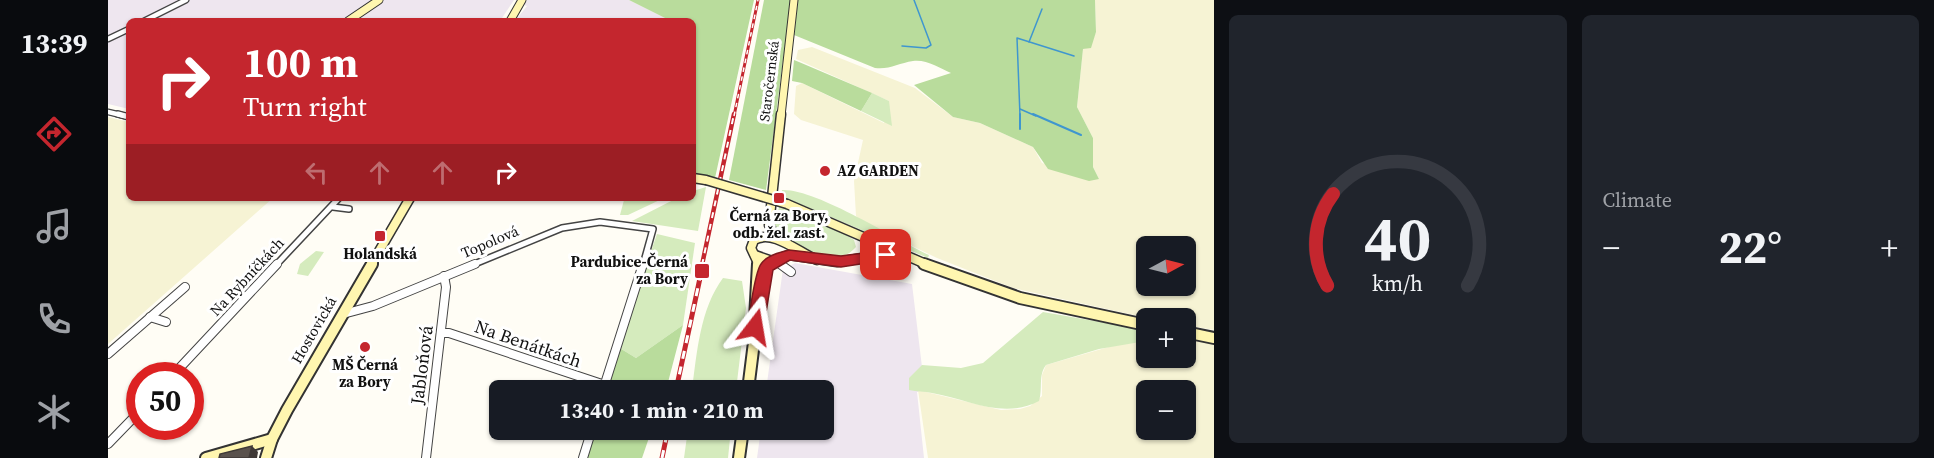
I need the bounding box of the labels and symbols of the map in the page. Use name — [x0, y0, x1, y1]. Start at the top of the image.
street label: Staročernská — [754, 39, 784, 123]
place label: AZ GARDEN — [837, 160, 919, 181]
marker: AZ GARDEN — [818, 164, 832, 178]
marker: Černá za Bory, odb. žel. zast. — [772, 191, 786, 205]
place label: Černá za Bory, odb. žel. zast. — [729, 205, 829, 243]
street label: Topolová — [458, 220, 522, 263]
marker: Holandská — [373, 229, 387, 243]
pin — [860, 229, 911, 280]
street label: Na Rybníčkách — [205, 233, 288, 320]
north arrow — [1136, 236, 1196, 296]
place label: Holandská — [343, 243, 418, 264]
place label: Pardubice-Černá za Bory — [571, 251, 689, 289]
marker: Pardubice-Černá za Bory — [693, 262, 711, 280]
street label: Hostovická — [286, 292, 341, 367]
position arrow — [723, 295, 787, 359]
street label: Na Benátkách — [472, 314, 585, 374]
street label: Jabloňová — [404, 323, 439, 407]
marker: MŠ Černá za Bory — [358, 340, 372, 354]
place label: MŠ Černá za Bory — [332, 354, 399, 392]
speed limit sign: 50 — [126, 362, 204, 440]

